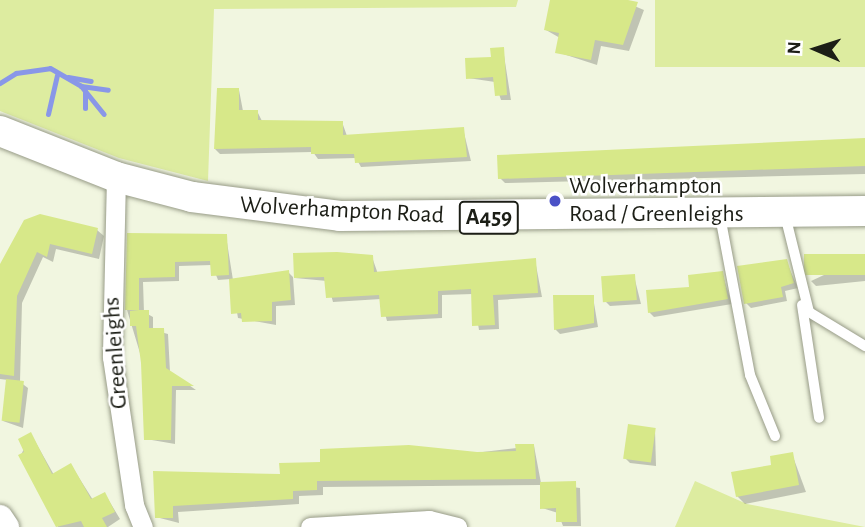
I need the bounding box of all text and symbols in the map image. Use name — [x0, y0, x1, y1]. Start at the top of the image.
north arrow — [781, 14, 851, 84]
text: N — [785, 41, 804, 55]
place label: Wolverhampton Road / Greenleighs — [569, 173, 744, 229]
street label: Wolverhampton Road — [239, 191, 445, 231]
marker: Wolverhampton Road / Greenleighs — [547, 193, 563, 209]
road number: A459 — [458, 198, 520, 238]
street label: Greenleighs — [98, 296, 134, 410]

